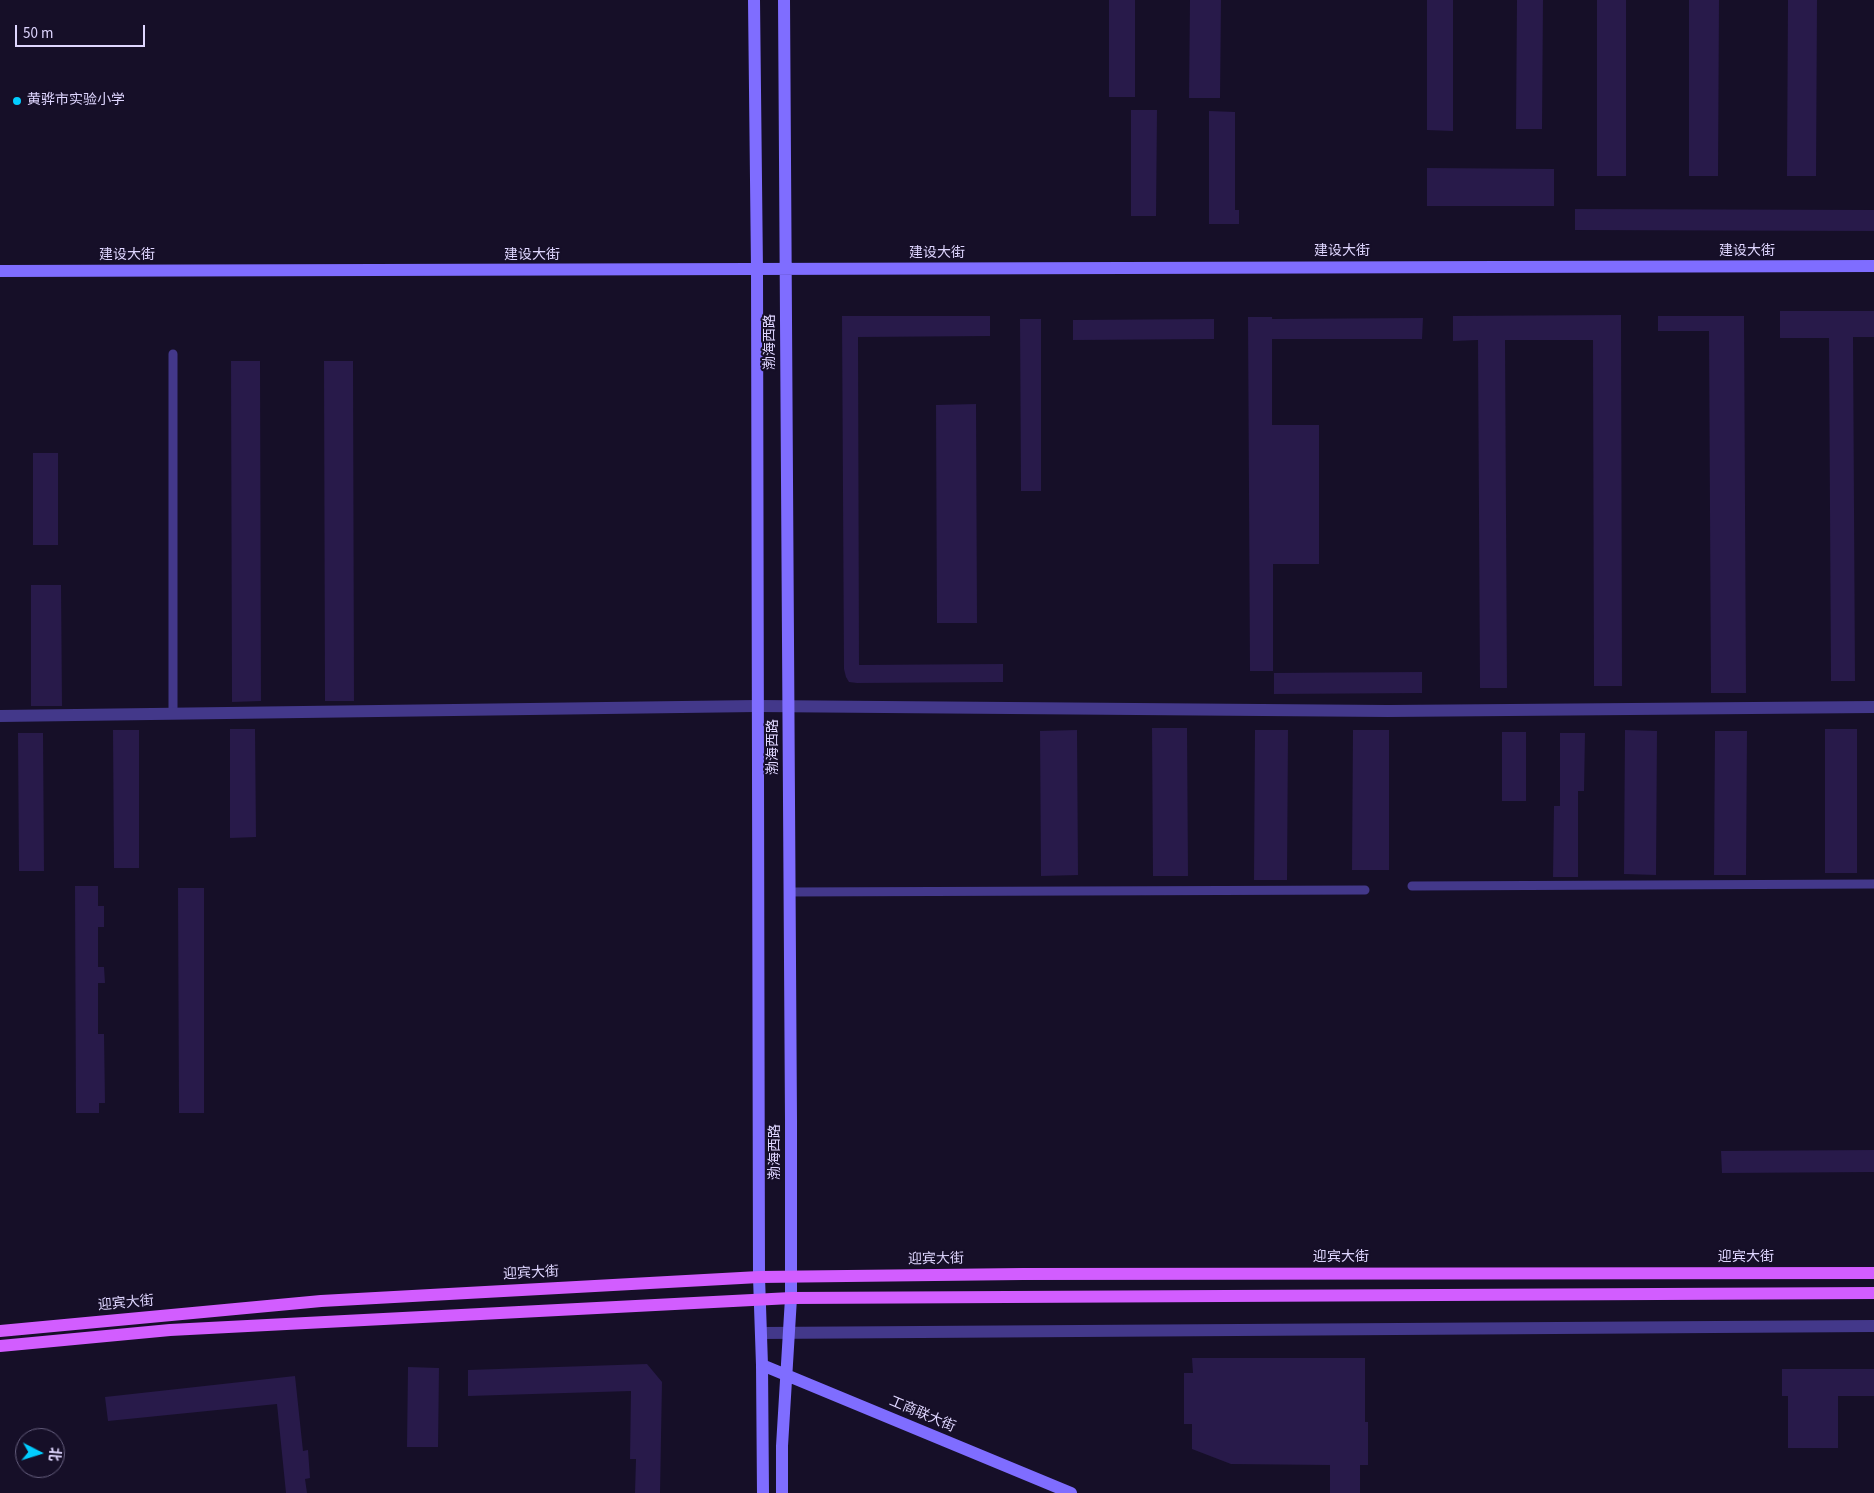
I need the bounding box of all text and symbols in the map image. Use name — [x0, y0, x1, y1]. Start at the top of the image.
scale bar — [18, 15, 148, 47]
text: 50 m — [23, 23, 53, 44]
place label: 黄骅市实验小学 — [27, 93, 125, 109]
marker: 黄骅市实验小学 — [11, 95, 23, 107]
street label: 建设大街 — [1314, 244, 1370, 260]
street label: 建设大街 — [1719, 244, 1775, 260]
street label: 建设大街 — [909, 246, 965, 262]
street label: 建设大街 — [99, 248, 155, 264]
street label: 建设大街 — [504, 248, 560, 264]
street label: 渤海西路 — [763, 314, 779, 370]
street label: 渤海西路 — [766, 719, 782, 775]
street label: 渤海西路 — [768, 1124, 784, 1180]
street label: 迎宾大街 — [1313, 1250, 1369, 1266]
street label: 迎宾大街 — [1718, 1250, 1774, 1266]
street label: 迎宾大街 — [908, 1251, 964, 1269]
street label: 迎宾大街 — [503, 1264, 559, 1284]
street label: 迎宾大街 — [97, 1293, 155, 1315]
street label: 工商联大街 — [887, 1394, 957, 1436]
north arrow — [15, 1428, 65, 1478]
text: 北 — [43, 1446, 65, 1462]

